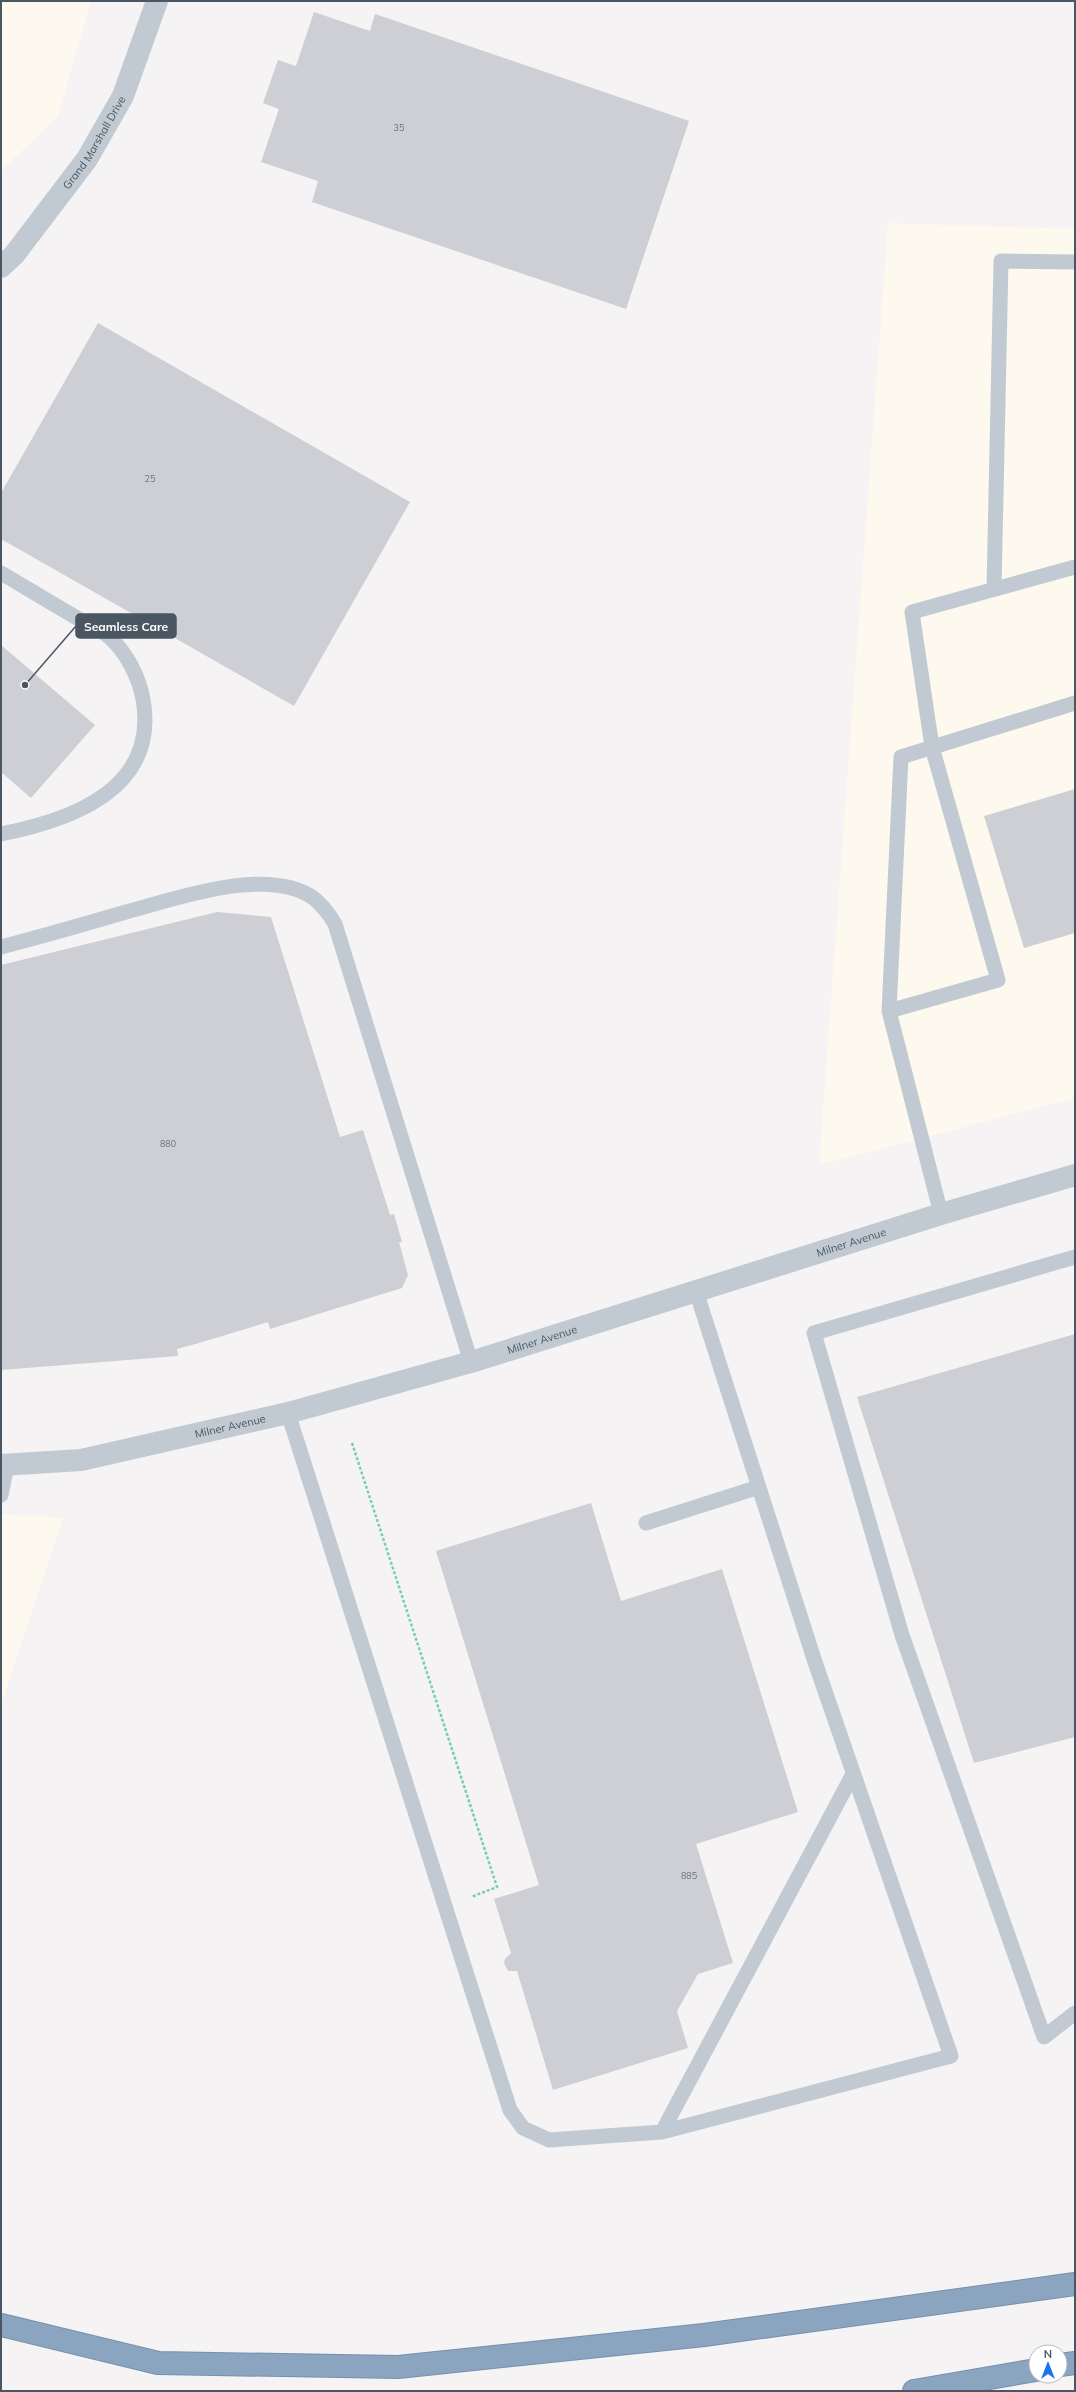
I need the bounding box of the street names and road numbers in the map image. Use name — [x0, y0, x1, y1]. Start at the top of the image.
street label: Grand Marshall Drive — [60, 93, 129, 192]
street label: Milner Avenue — [815, 1225, 888, 1260]
street label: Milner Avenue — [506, 1322, 579, 1357]
street label: Milner Avenue — [193, 1411, 267, 1441]

